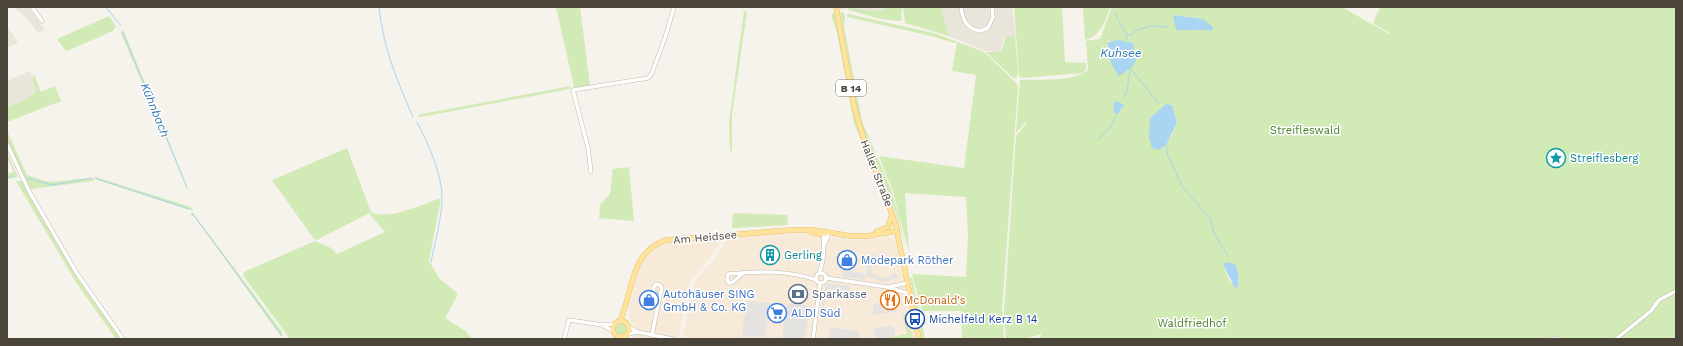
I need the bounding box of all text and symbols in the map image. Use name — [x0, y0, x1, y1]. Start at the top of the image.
water label: Kuhsee — [1100, 46, 1142, 60]
road number: B 14 — [836, 80, 866, 96]
water label: Kühnbach — [138, 81, 172, 139]
park label: Streifleswald — [1270, 124, 1340, 137]
street label: Haller Straße — [858, 138, 895, 208]
place icon: Streiflesberg — [1545, 147, 1567, 169]
place label: Streiflesberg — [1570, 152, 1639, 165]
street label: Am Heidsee — [673, 228, 738, 247]
building icon: Gerling — [759, 244, 781, 266]
place label: Gerling — [784, 249, 822, 262]
shop icon: Modepark Röther — [836, 249, 858, 271]
place label: Modepark Röther — [861, 254, 954, 267]
bank icon: Sparkasse — [787, 283, 809, 305]
place label: Autohäuser SING GmbH & Co. KG — [663, 288, 754, 314]
place label: Sparkasse — [812, 288, 867, 301]
shop icon: Autohäuser SING GmbH & Co. KG — [638, 289, 660, 311]
restaurant icon: McDonald's — [879, 289, 901, 311]
place label: McDonald's — [904, 294, 966, 307]
supermarket icon: ALDI Süd — [766, 302, 788, 324]
place label: ALDI Süd — [791, 307, 840, 320]
bus stop icon: Michelfeld Kerz B 14 — [904, 308, 926, 330]
place label: Michelfeld Kerz B 14 — [929, 313, 1038, 326]
park label: Waldfriedhof — [1157, 317, 1227, 330]

